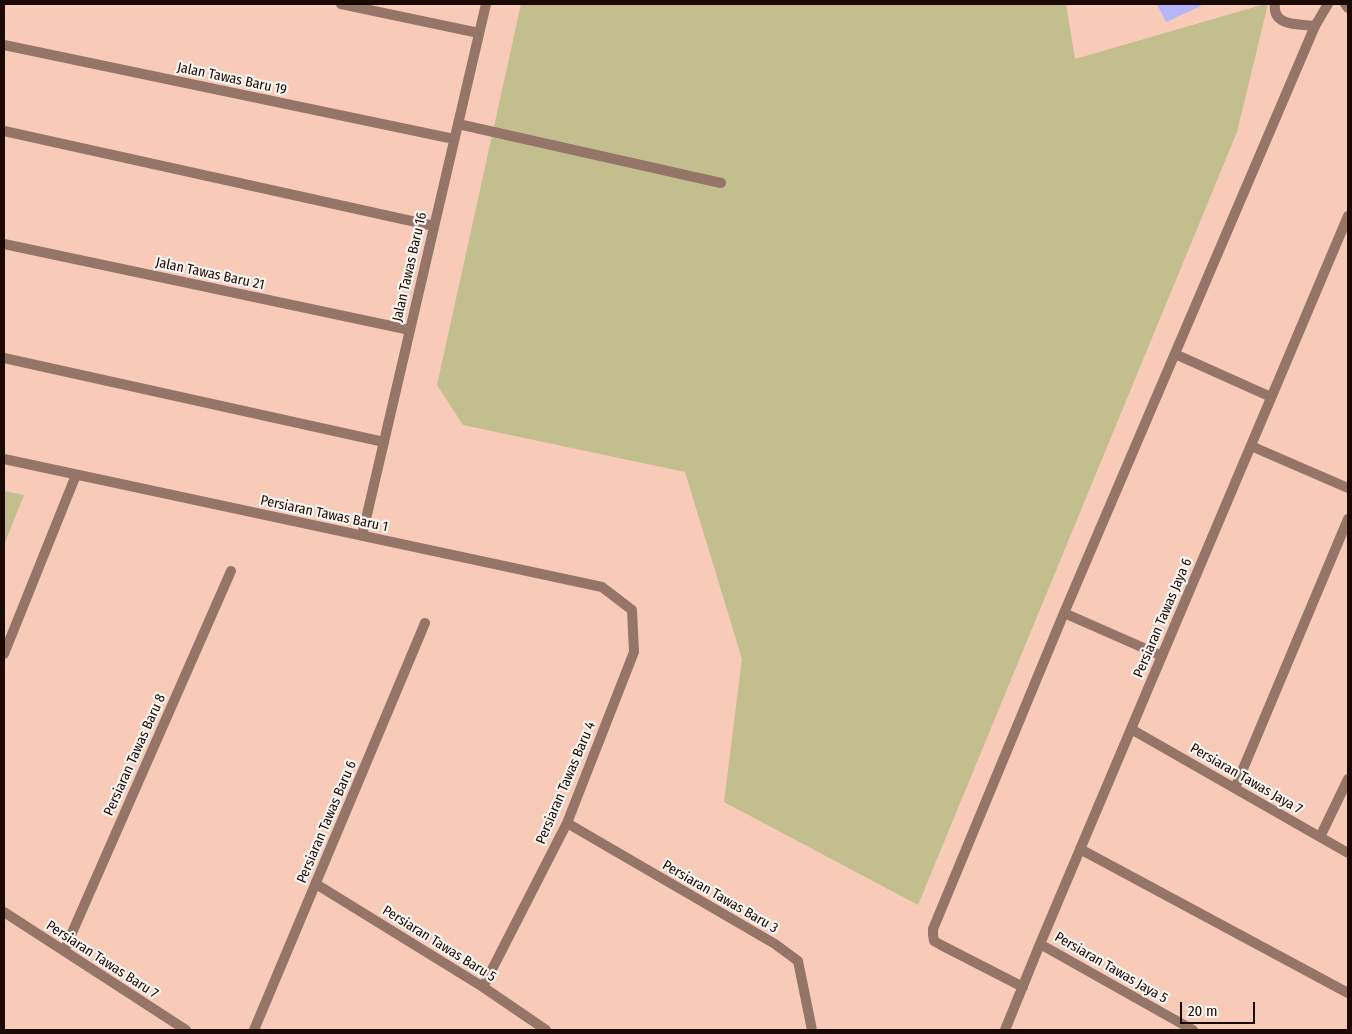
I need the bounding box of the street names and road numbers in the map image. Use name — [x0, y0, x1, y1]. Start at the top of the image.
street label: Jalan Tawas Baru 19 — [176, 59, 288, 99]
street label: Jalan Tawas Baru 16 — [389, 211, 431, 323]
street label: Jalan Tawas Baru 21 — [154, 254, 266, 294]
street label: Persiaran Tawas Baru 1 — [259, 492, 389, 536]
street label: Persiaran Tawas Jaya 6 — [1130, 556, 1196, 680]
street label: Persiaran Tawas Baru 8 — [101, 692, 169, 818]
street label: Persiaran Tawas Baru 4 — [533, 719, 599, 847]
street label: Persiaran Tawas Jaya 7 — [1187, 740, 1305, 818]
street label: Persiaran Tawas Baru 6 — [294, 758, 360, 886]
street label: Persiaran Tawas Baru 3 — [659, 857, 781, 937]
street label: Persiaran Tawas Baru 5 — [379, 902, 499, 986]
street label: Persiaran Tawas Baru 7 — [43, 918, 161, 1002]
street label: Persiaran Tawas Jaya 5 — [1052, 929, 1170, 1007]

